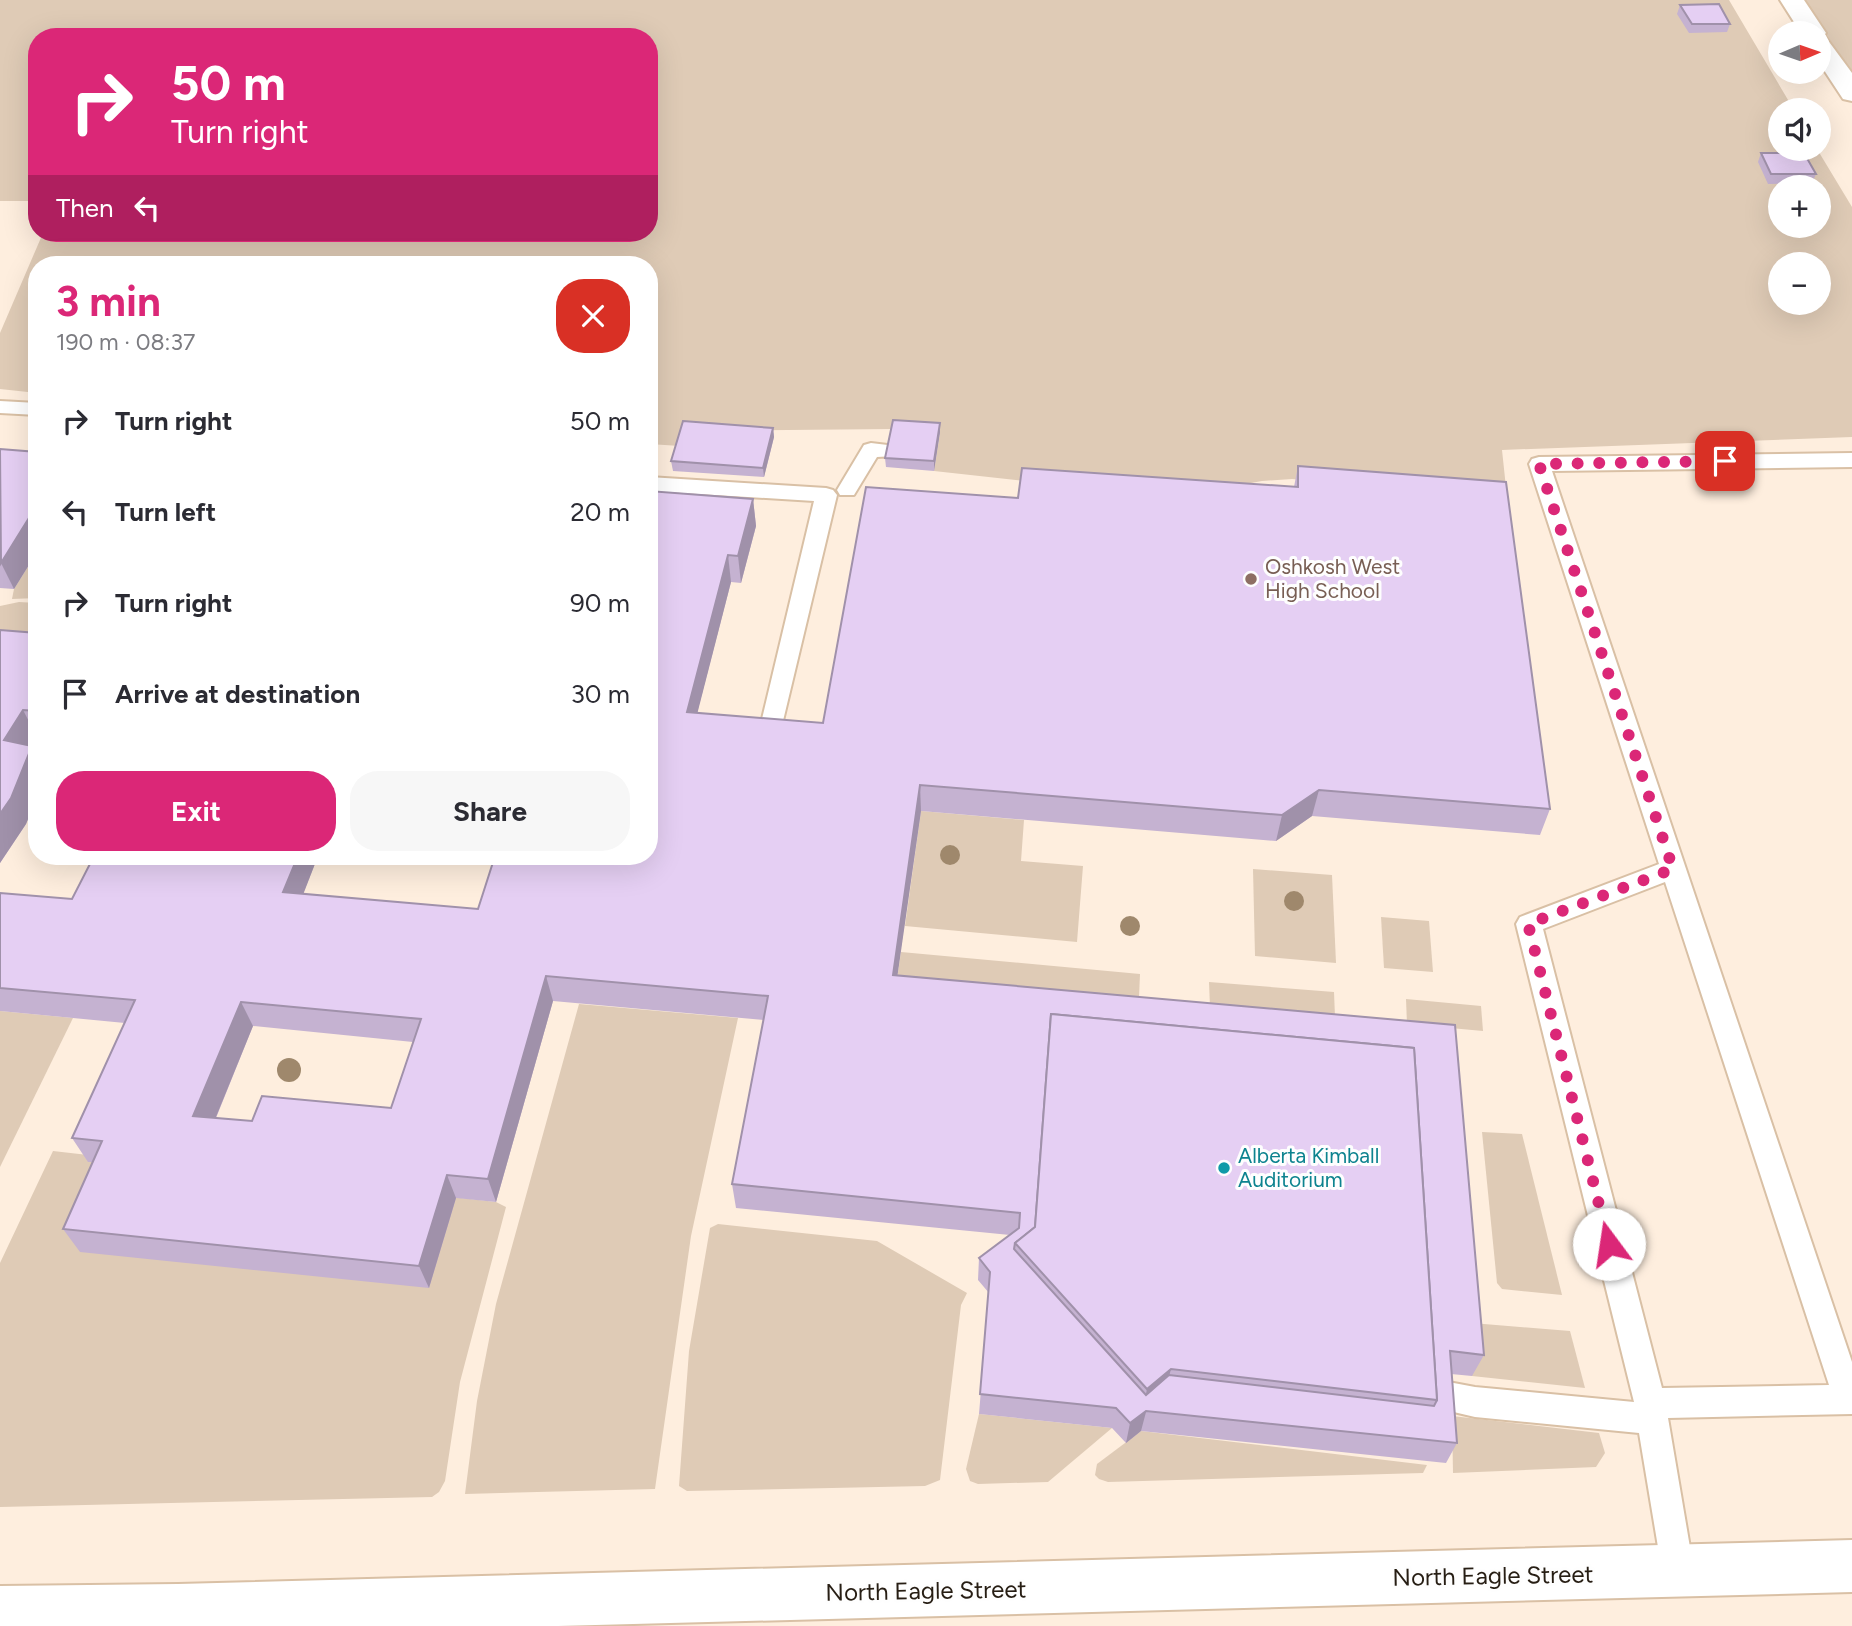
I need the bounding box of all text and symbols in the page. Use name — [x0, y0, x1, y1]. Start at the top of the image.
north arrow — [1768, 21, 1830, 84]
map controls — [1768, 21, 1831, 315]
text: 50 m — [171, 53, 286, 112]
icon: right — [56, 56, 147, 147]
button: sound — [1768, 98, 1831, 161]
text: Turn right — [171, 113, 309, 151]
button: + — [1768, 175, 1831, 238]
icon: left — [128, 189, 166, 227]
text: Then — [56, 192, 114, 224]
button: − — [1768, 252, 1831, 315]
text: 3 min — [56, 276, 161, 327]
button: close — [556, 279, 630, 353]
text: 190 m · 08:37 — [56, 328, 195, 356]
icon: right — [56, 402, 94, 440]
text: Turn right — [115, 405, 232, 437]
text: 50 m — [570, 405, 630, 437]
pin — [1695, 431, 1755, 491]
icon: arrive — [1706, 442, 1744, 480]
icon: left — [56, 493, 94, 531]
text: Turn left — [115, 496, 216, 528]
text: 20 m — [570, 496, 630, 528]
place label: Oshkosh West High School — [1265, 554, 1400, 603]
marker: Oshkosh West High School — [1243, 571, 1259, 587]
icon: right — [56, 584, 94, 622]
text: Turn right — [115, 587, 232, 619]
text: 90 m — [570, 587, 630, 619]
icon: arrive — [56, 675, 94, 713]
text: Arrive at destination — [115, 678, 360, 710]
text: 30 m — [571, 678, 630, 710]
button: Exit — [56, 771, 336, 851]
button: Share — [350, 771, 630, 851]
place label: Alberta Kimball Auditorium — [1238, 1143, 1379, 1192]
marker: Alberta Kimball Auditorium — [1216, 1160, 1232, 1176]
position arrow — [1572, 1207, 1646, 1281]
street label: North Eagle Street — [1392, 1559, 1594, 1592]
street label: North Eagle Street — [825, 1574, 1027, 1607]

